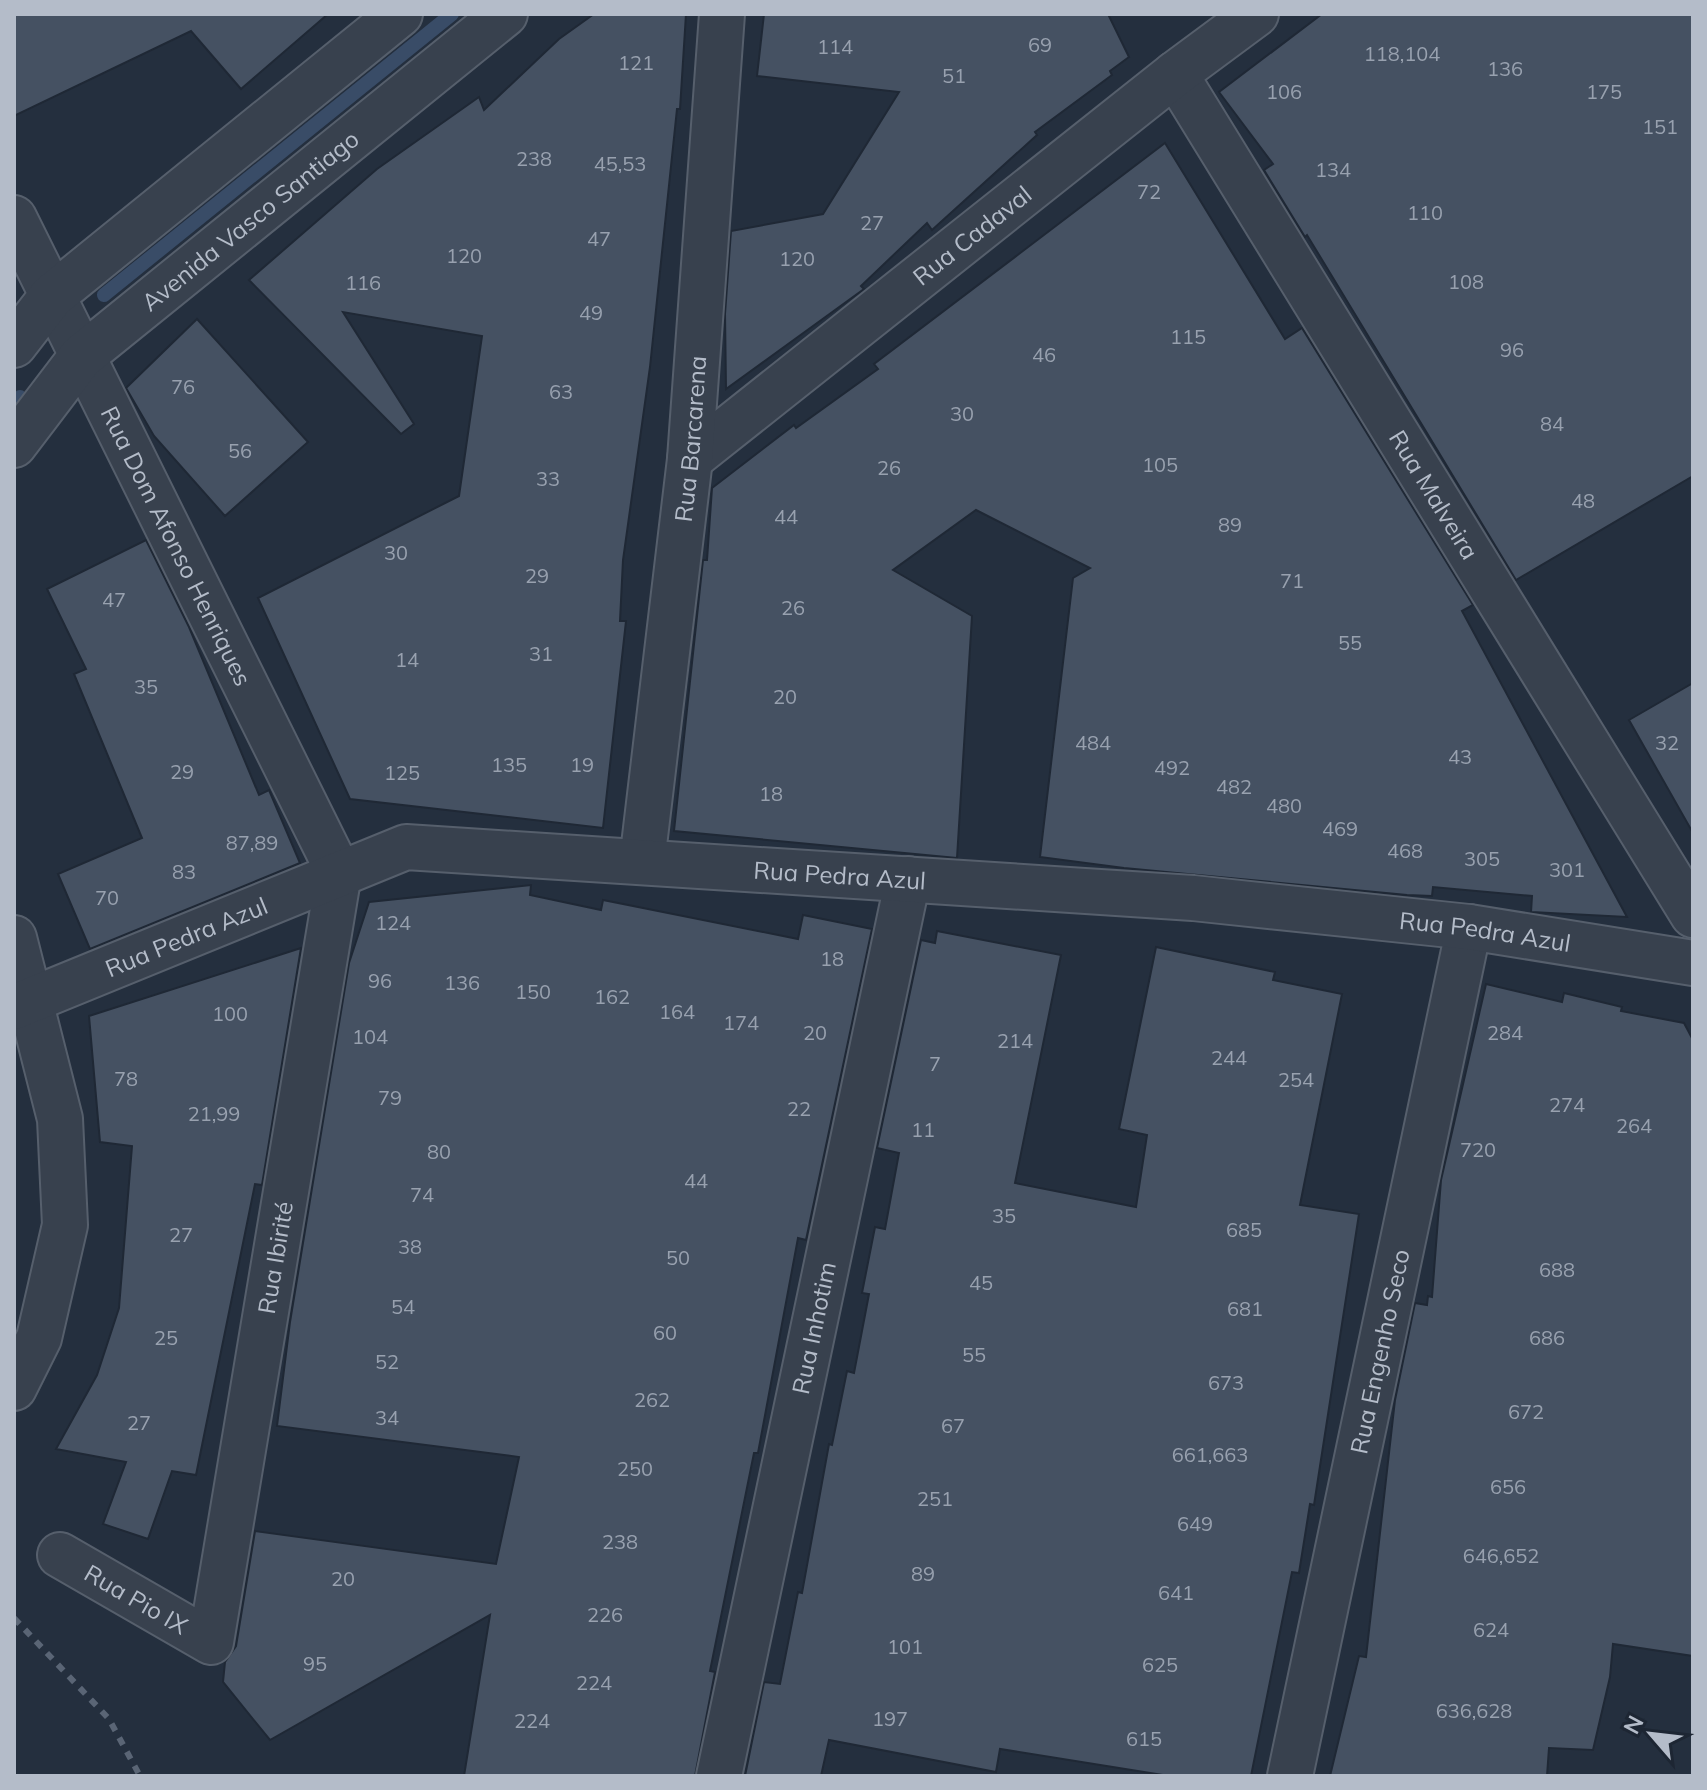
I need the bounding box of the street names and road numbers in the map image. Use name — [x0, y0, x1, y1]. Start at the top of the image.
street label: Avenida Vasco Santiago — [135, 123, 365, 317]
street label: Rua Cadaval — [907, 179, 1037, 291]
street label: Rua Barcarena — [668, 355, 712, 524]
street label: Rua Dom Afonso Henriques — [95, 401, 259, 691]
street label: Rua Malveira — [1383, 425, 1485, 565]
street label: Rua Pedra Azul — [753, 855, 927, 896]
street label: Rua Pedra Azul — [101, 890, 272, 983]
street label: Rua Pedra Azul — [1398, 905, 1573, 958]
street label: Rua Ibirité — [251, 1199, 299, 1316]
street label: Rua Engenho Seco — [1343, 1246, 1416, 1456]
street label: Rua Inhotim — [785, 1259, 842, 1397]
street label: Rua Pio IX — [79, 1557, 194, 1641]

